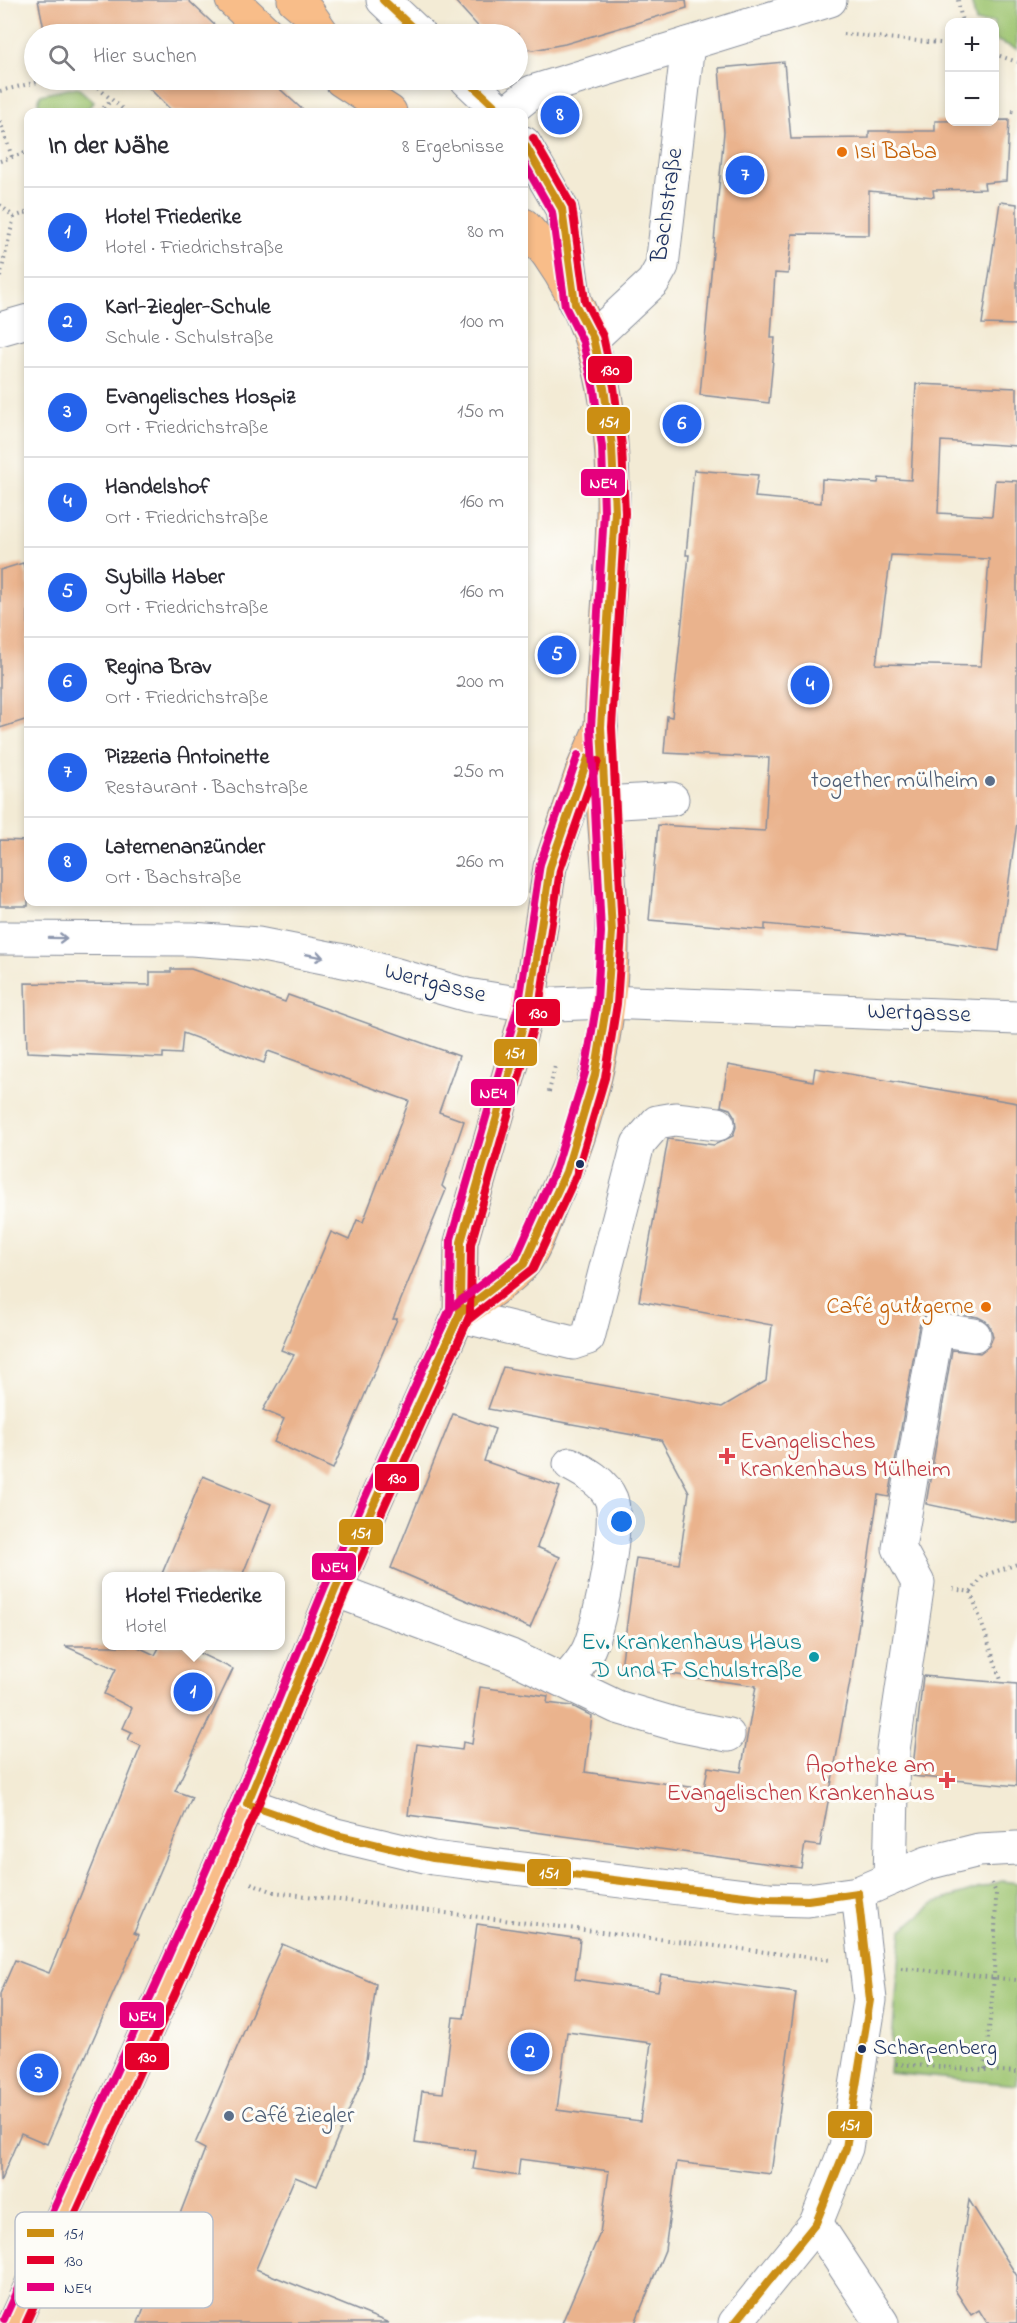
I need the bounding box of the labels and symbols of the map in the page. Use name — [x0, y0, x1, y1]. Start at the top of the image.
pin: 8 — [540, 92, 580, 138]
place label: Isi Baba — [854, 135, 937, 170]
street label: Bachstraße — [643, 145, 693, 265]
marker: Isi Baba — [835, 145, 849, 159]
pin: 7 — [726, 152, 764, 198]
line badge: 130 — [587, 355, 633, 384]
text: 130 — [601, 359, 619, 383]
pin: 6 — [662, 402, 702, 446]
line badge: 151 — [586, 406, 631, 435]
text: 151 — [599, 411, 620, 435]
line badge: NE4 — [580, 468, 626, 497]
text: NE4 — [589, 472, 617, 496]
pin: 5 — [538, 632, 576, 678]
pin: 4 — [790, 662, 830, 708]
place label: together mülheim — [811, 764, 978, 799]
marker: together mülheim — [983, 774, 997, 788]
one-way arrow — [48, 932, 68, 944]
one-way arrow — [305, 951, 324, 962]
street label: Wertgasse — [380, 954, 490, 1014]
street label: Wertgasse — [867, 995, 972, 1033]
line badge: 130 — [515, 998, 561, 1027]
text: 130 — [529, 1002, 547, 1026]
line badge: 151 — [493, 1038, 538, 1067]
text: 151 — [505, 1042, 526, 1066]
line badge: NE4 — [470, 1078, 516, 1107]
text: NE4 — [479, 1082, 507, 1106]
unlabelled marker — [574, 1158, 586, 1170]
place label: Café gut&gerne — [826, 1290, 974, 1325]
marker: Café gut&gerne — [979, 1300, 993, 1314]
place label: Evangelisches Krankenhaus Mülheim — [740, 1425, 951, 1488]
marker: Evangelisches Krankenhaus Mülheim — [718, 1447, 736, 1465]
line badge: 130 — [374, 1463, 420, 1492]
text: 130 — [388, 1467, 406, 1491]
your location — [607, 1507, 636, 1536]
line badge: 151 — [338, 1518, 384, 1546]
text: 151 — [351, 1522, 372, 1546]
line badge: NE4 — [311, 1552, 357, 1581]
text: NE4 — [320, 1556, 348, 1580]
place label: Ev. Krankenhaus Haus D und F Schulstraße — [581, 1626, 802, 1689]
marker: Ev. Krankenhaus Haus D und F Schulstraße — [807, 1650, 821, 1664]
pin: 1 — [174, 1670, 212, 1714]
place label: Apotheke am Evangelischen Krankenhaus — [666, 1749, 935, 1812]
marker: Apotheke am Evangelischen Krankenhaus — [940, 1773, 954, 1787]
line badge: 151 — [526, 1858, 572, 1887]
text: 151 — [539, 1862, 560, 1886]
line badge: NE4 — [119, 2001, 165, 2029]
text: NE4 — [128, 2005, 156, 2029]
pin: 2 — [510, 2030, 550, 2074]
place label: Scharpenberg — [873, 2033, 997, 2066]
line badge: 130 — [124, 2042, 170, 2071]
marker: Scharpenberg — [856, 2043, 868, 2055]
text: 130 — [138, 2046, 156, 2070]
pin: 3 — [20, 2050, 58, 2096]
place label: Café Ziegler — [241, 2099, 355, 2134]
marker: Café Ziegler — [222, 2109, 236, 2123]
line badge: 151 — [827, 2110, 873, 2139]
text: 151 — [840, 2114, 861, 2138]
legend — [15, 2212, 213, 2308]
text: 151 — [64, 2223, 83, 2247]
text: 130 — [64, 2250, 83, 2274]
text: NE4 — [64, 2277, 91, 2301]

